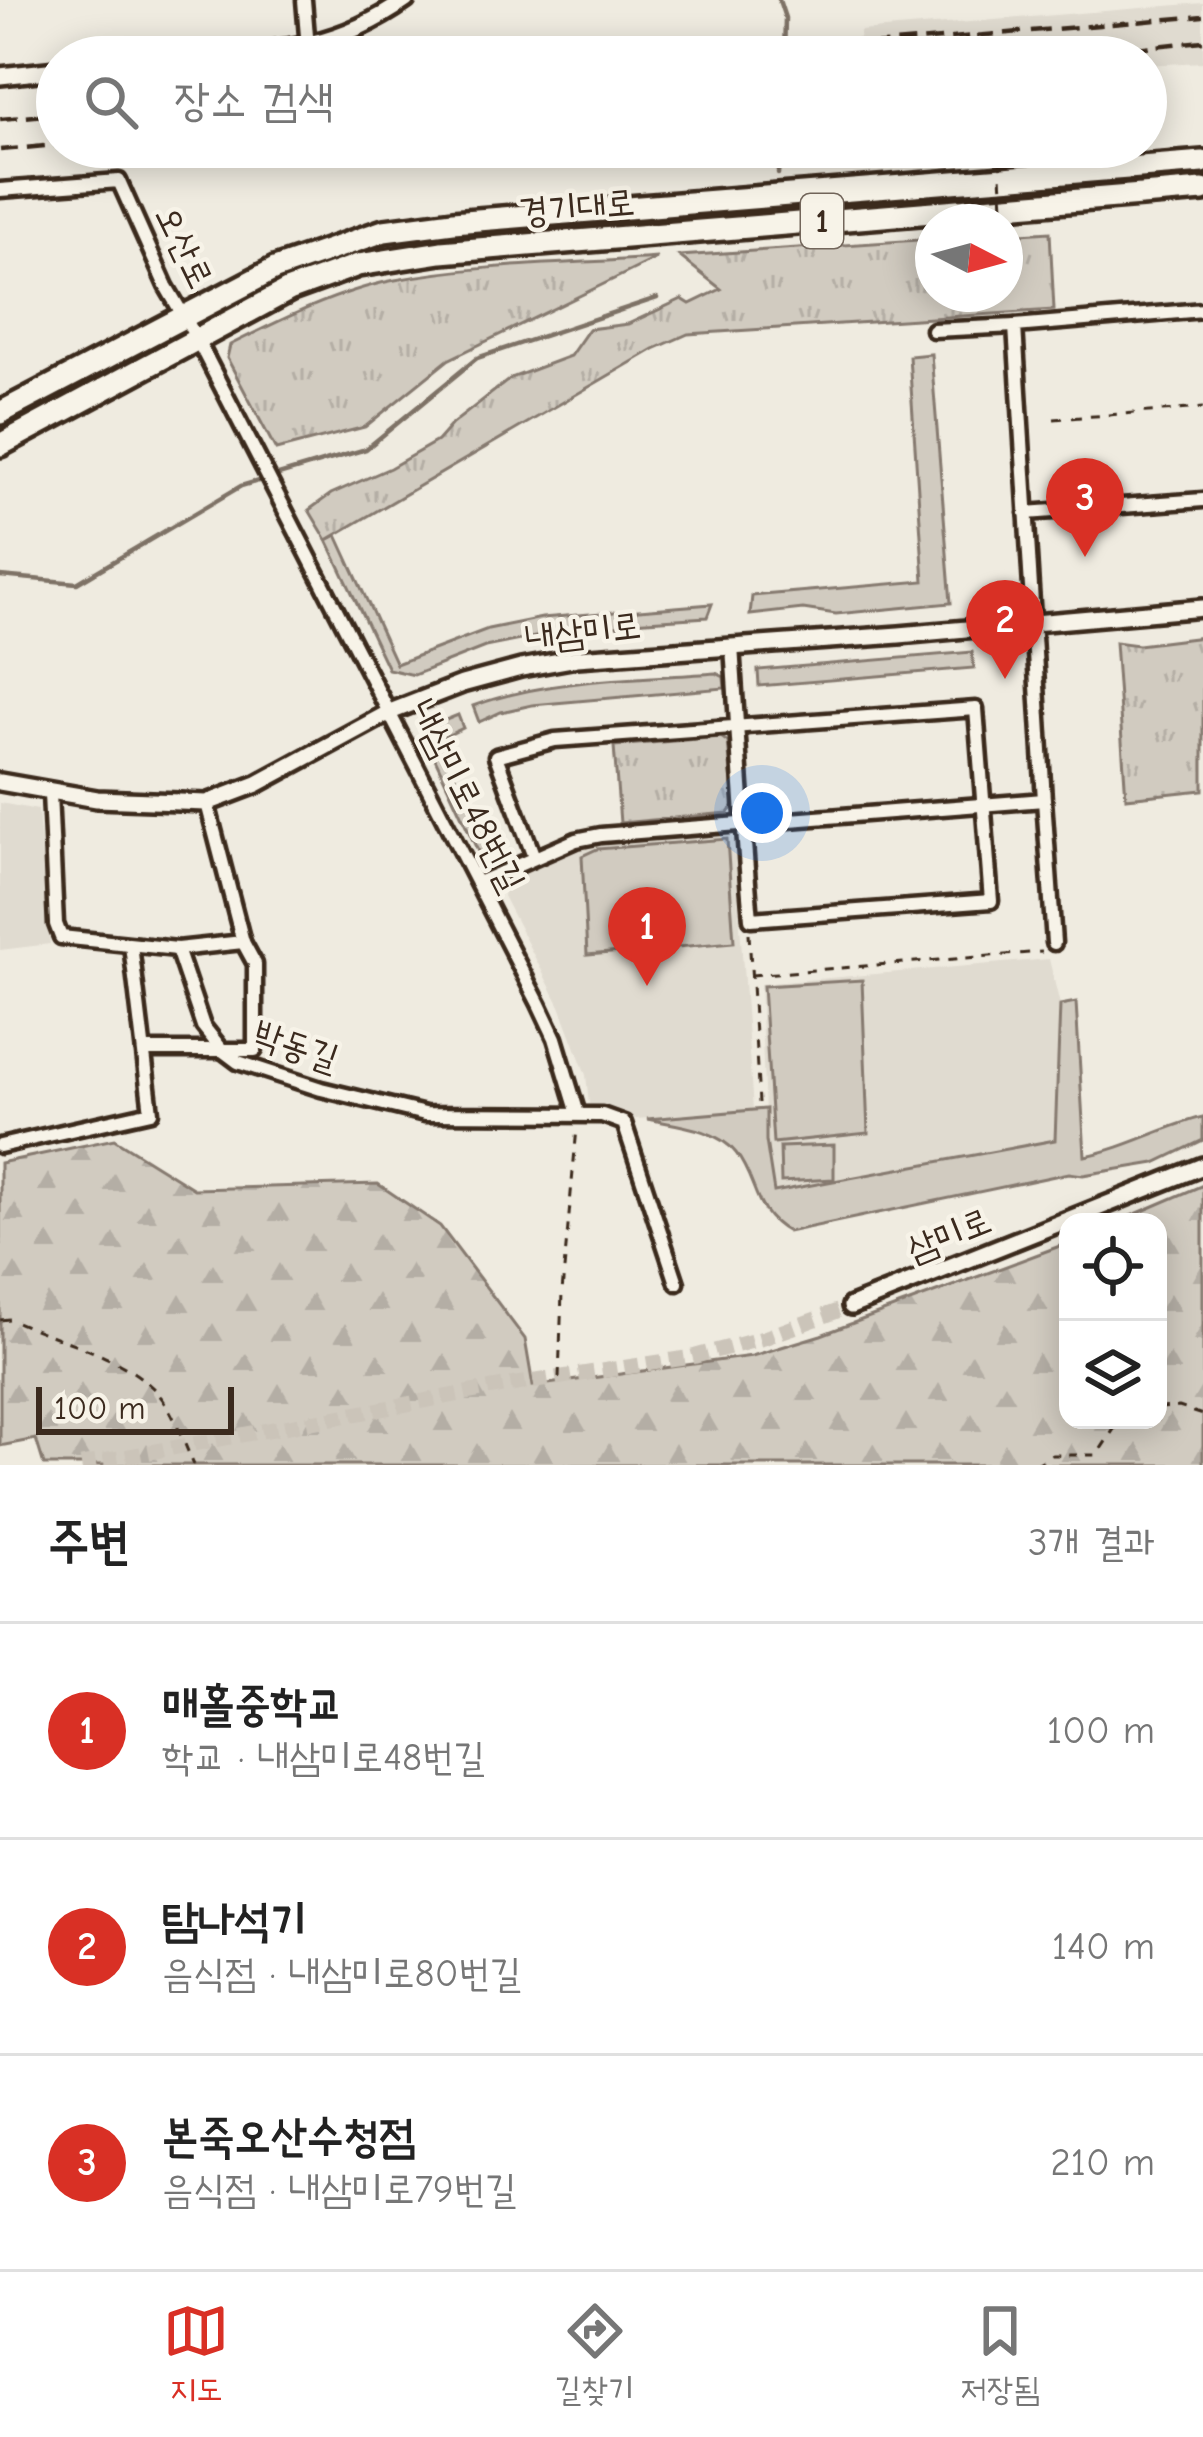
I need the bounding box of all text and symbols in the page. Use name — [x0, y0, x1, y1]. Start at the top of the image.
search box — [36, 36, 1167, 168]
icon: search — [78, 69, 144, 135]
text: 장소 검색 — [174, 74, 334, 126]
street label: 경기대로 — [517, 182, 637, 232]
road number: 1 — [801, 194, 843, 248]
street label: 오산로 — [147, 199, 221, 295]
north arrow — [915, 204, 1023, 312]
pin: 3 — [1046, 458, 1124, 557]
pin: 2 — [966, 580, 1044, 679]
street label: 내삼미로 — [523, 605, 643, 659]
street label: 내삼미로48번길 — [401, 693, 533, 899]
your location — [732, 783, 792, 843]
pin: 1 — [608, 887, 686, 986]
street label: 박동길 — [248, 1012, 344, 1080]
street label: 삼미로 — [901, 1200, 997, 1270]
map controls — [1059, 1213, 1167, 1429]
button: locate — [1059, 1213, 1167, 1321]
button: layers — [1059, 1321, 1167, 1429]
scale bar — [36, 1381, 234, 1434]
text: 100 m — [54, 1389, 146, 1427]
text: 주변 — [48, 1512, 130, 1571]
text: 3개 결과 — [1028, 1520, 1155, 1565]
text: 매홀중학교 — [162, 1678, 343, 1730]
text: 1 — [79, 1708, 95, 1753]
text: 100 m — [1047, 1708, 1155, 1753]
text: 학교 · 내삼미로48번길 — [162, 1735, 485, 1780]
text: 탐나석기 — [162, 1894, 307, 1946]
text: 2 — [77, 1924, 97, 1969]
text: 140 m — [1052, 1924, 1155, 1969]
text: 음식점 · 내삼미로80번길 — [162, 1951, 521, 1996]
text: 본죽오산수청점 — [162, 2110, 415, 2162]
text: 3 — [77, 2140, 97, 2185]
text: 210 m — [1050, 2140, 1155, 2185]
text: 음식점 · 내삼미로79번길 — [162, 2167, 516, 2212]
tab: 지도 — [163, 2298, 229, 2411]
tab: 길찾기 — [555, 2298, 634, 2411]
tab: 저장됨 — [960, 2298, 1040, 2411]

